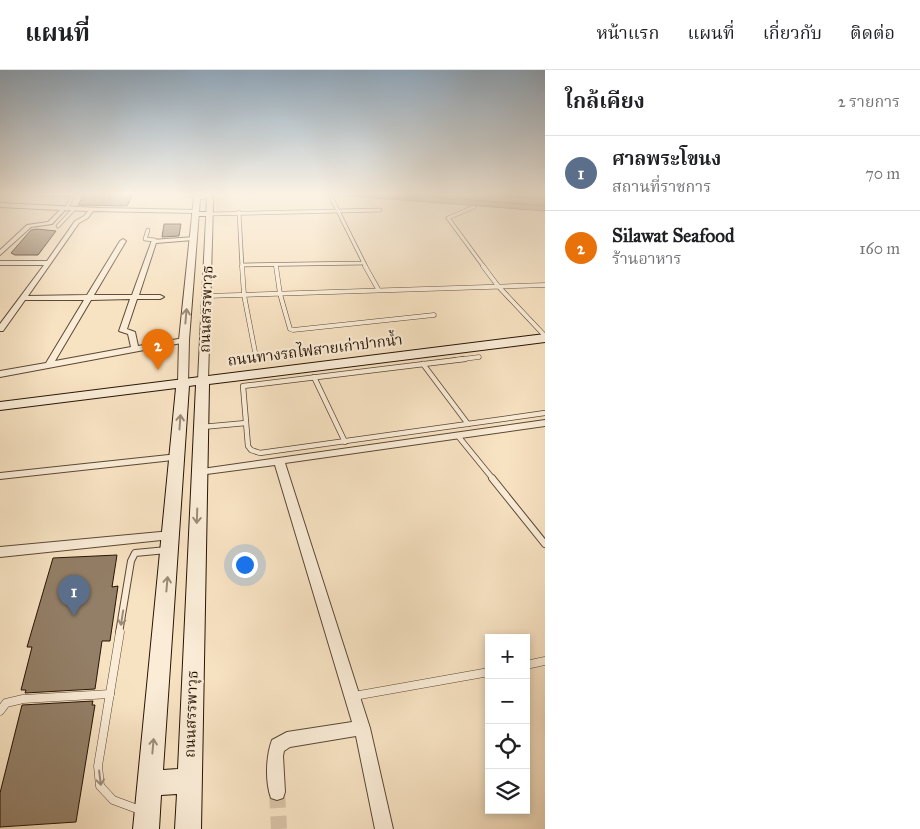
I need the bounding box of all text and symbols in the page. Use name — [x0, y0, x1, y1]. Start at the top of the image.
text: แผนที่ — [25, 18, 90, 48]
text: หน้าแรก — [596, 22, 659, 44]
text: แผนที่ — [687, 22, 735, 44]
text: เกี่ยวกับ — [763, 22, 822, 44]
text: ติดต่อ — [850, 22, 895, 44]
text: ใกล้เคียง — [565, 88, 645, 114]
text: 2 รายการ — [838, 92, 900, 111]
text: ศาลพระโขนง — [612, 147, 721, 170]
text: 1 — [578, 164, 584, 183]
text: 70 m — [865, 164, 900, 183]
text: สถานที่ราชการ — [612, 177, 711, 196]
text: Silawat Seafood — [612, 224, 735, 247]
text: 2 — [577, 239, 585, 258]
text: 160 m — [859, 239, 900, 258]
text: ร้านอาหาร — [612, 249, 681, 268]
street label: ถนนสรรพาวุธ — [195, 265, 219, 353]
one-way arrow — [181, 308, 191, 324]
street label: ถนนทางรถไฟสายเก่าปากน้ำ — [226, 328, 403, 370]
pin: 2 — [142, 329, 174, 370]
one-way arrow — [175, 414, 185, 430]
one-way arrow — [193, 508, 202, 524]
your location — [232, 552, 258, 578]
pin: 1 — [58, 575, 90, 616]
one-way arrow — [162, 576, 171, 592]
one-way arrow — [116, 609, 126, 625]
map controls — [485, 634, 530, 814]
button: + — [485, 634, 530, 679]
street label: ถนนสรรพาวุธ — [180, 670, 204, 758]
button: − — [485, 679, 530, 724]
button: locate — [485, 724, 530, 769]
one-way arrow — [149, 738, 158, 754]
button: layers — [485, 769, 530, 814]
one-way arrow — [95, 770, 105, 786]

